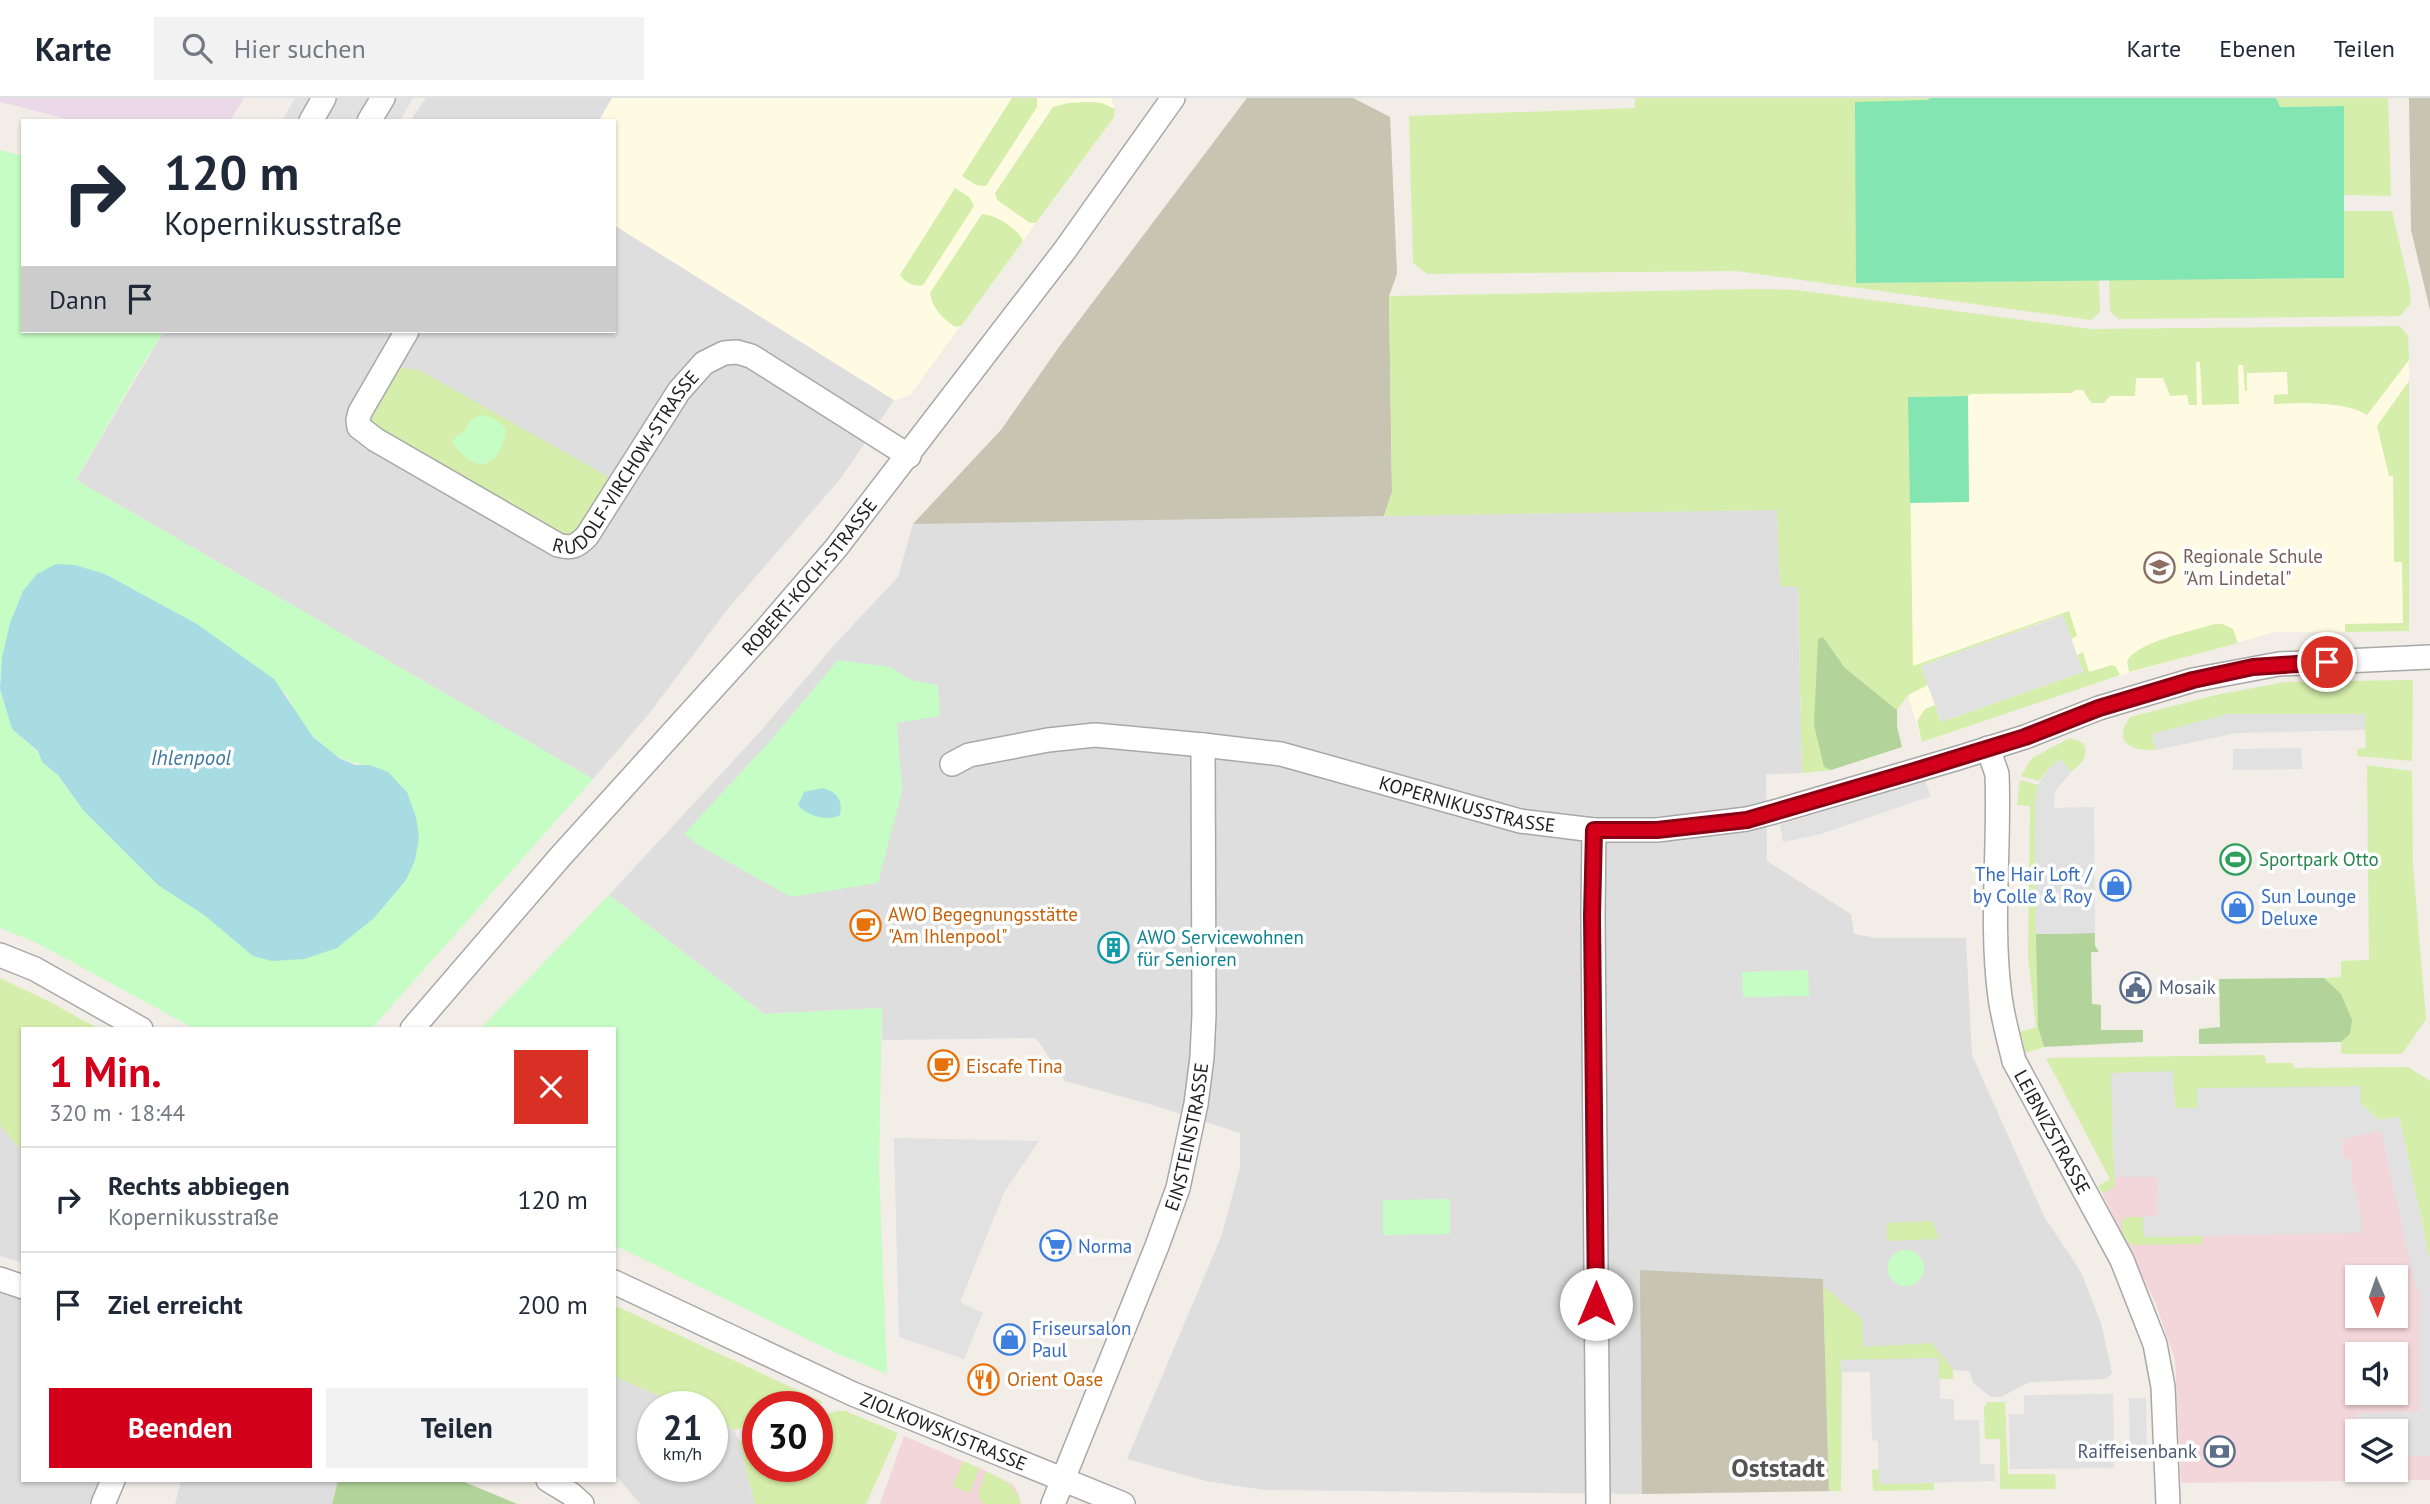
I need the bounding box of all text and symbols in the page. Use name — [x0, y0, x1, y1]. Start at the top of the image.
search box — [154, 17, 644, 80]
text: Karte — [35, 27, 112, 70]
icon: search — [178, 29, 216, 67]
text: Hier suchen — [234, 32, 366, 65]
text: Karte — [2127, 33, 2181, 64]
text: Ebenen — [2219, 33, 2296, 64]
text: Teilen — [2334, 33, 2395, 64]
text: 120 m — [164, 140, 299, 204]
icon: right — [49, 147, 140, 238]
text: Kopernikusstraße — [164, 202, 402, 244]
icon: arrive — [121, 280, 159, 318]
text: Dann — [49, 283, 107, 316]
street label: RUDOLF-VIRCHOW-STRASSE — [550, 365, 704, 559]
street label: ROBERT-KOCH-STRASSE — [737, 493, 882, 660]
place label: Regionale Schule "Am Lindetal" — [2183, 544, 2323, 590]
school or university icon: Regionale Schule "Am Lindetal" — [2143, 550, 2177, 584]
pin — [2297, 632, 2357, 692]
icon: arrive — [2308, 643, 2346, 681]
water label: Ihlenpool — [151, 744, 232, 771]
street label: KOPERNIKUSSTRASSE — [1376, 770, 1557, 837]
sports icon: Sportpark Otto — [2219, 842, 2253, 876]
place label: Sportpark Otto — [2259, 847, 2379, 871]
place label: The Hair Loft / by Colle & Roy — [1973, 862, 2093, 908]
shop icon: The Hair Loft / by Colle & Roy — [2098, 868, 2132, 902]
place label: Sun Lounge Deluxe — [2261, 884, 2356, 930]
shop icon: Sun Lounge Deluxe — [2221, 890, 2255, 924]
place label: AWO Begegnungsstätte "Am Ihlenpool" — [888, 902, 1078, 948]
cafe icon: AWO Begegnungsstätte "Am Ihlenpool" — [848, 908, 882, 942]
place label: AWO Servicewohnen für Senioren — [1137, 925, 1304, 971]
building icon: AWO Servicewohnen für Senioren — [1097, 931, 1131, 965]
public building icon: Mosaik — [2119, 970, 2153, 1004]
place label: Mosaik — [2159, 975, 2216, 999]
text: 1 Min. — [49, 1044, 162, 1099]
cafe icon: Eiscafe Tina — [926, 1049, 960, 1083]
button: close — [514, 1050, 588, 1124]
place label: Eiscafe Tina — [966, 1054, 1063, 1078]
street label: EINSTEINSTRASSE — [1159, 1061, 1213, 1214]
street label: LEIBNIZSTRASSE — [2009, 1065, 2096, 1198]
text: 320 m · 18:44 — [49, 1098, 185, 1127]
text: Rechts abbiegen — [108, 1169, 290, 1202]
icon: right — [49, 1181, 87, 1219]
text: 120 m — [517, 1183, 588, 1216]
text: Kopernikusstraße — [108, 1202, 279, 1231]
supermarket icon: Norma — [1038, 1229, 1072, 1263]
place label: Norma — [1078, 1234, 1132, 1258]
north arrow — [2345, 1265, 2408, 1328]
map controls — [2345, 1265, 2408, 1482]
position arrow — [1559, 1267, 1633, 1341]
icon: arrive — [49, 1286, 87, 1324]
text: Ziel erreicht — [108, 1288, 243, 1321]
text: 200 m — [517, 1288, 588, 1321]
place label: Friseursalon Paul — [1032, 1316, 1131, 1362]
shop icon: Friseursalon Paul — [992, 1322, 1026, 1356]
button: sound — [2345, 1342, 2408, 1405]
restaurant icon: Orient Oase — [967, 1362, 1001, 1396]
place label: Orient Oase — [1007, 1367, 1103, 1391]
street label: ZIOLKOWSKISTRASSE — [857, 1386, 1031, 1476]
button: Beenden — [49, 1388, 312, 1468]
button: Teilen — [326, 1388, 588, 1468]
speed limit sign: 30 — [742, 1391, 833, 1482]
text: 21 — [663, 1404, 702, 1450]
button: layers — [2345, 1419, 2408, 1482]
bank icon: Raiffeisenbank — [2203, 1434, 2237, 1468]
place label: Raiffeisenbank — [2077, 1439, 2197, 1463]
text: km/h — [663, 1442, 702, 1465]
district label: Oststadt — [1731, 1451, 1825, 1484]

